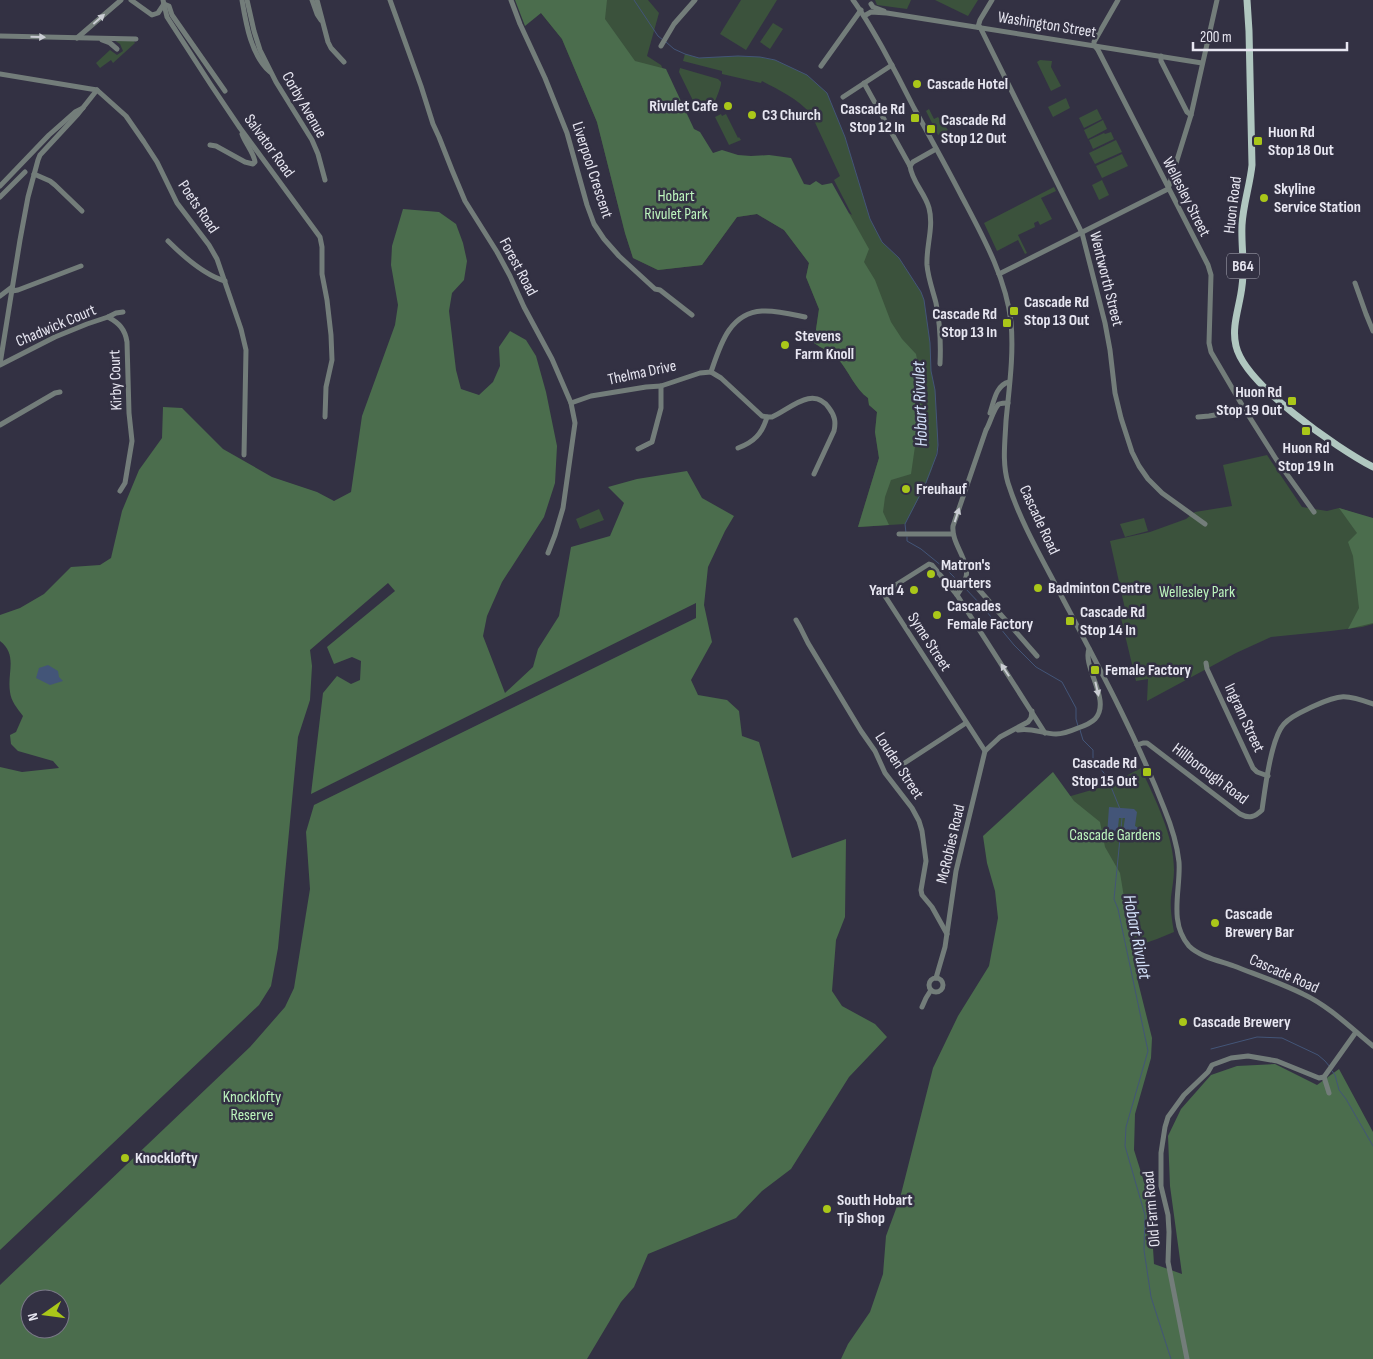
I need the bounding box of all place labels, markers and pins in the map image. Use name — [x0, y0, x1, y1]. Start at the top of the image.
place label: Cascade Hotel — [927, 75, 1008, 94]
marker: Cascade Hotel — [911, 78, 923, 90]
place label: Rivulet Cafe — [649, 97, 718, 116]
marker: Rivulet Cafe — [722, 100, 734, 112]
place label: Cascade Rd Stop 12 In — [840, 100, 905, 137]
place label: C3 Church — [762, 106, 821, 125]
marker: C3 Church — [746, 109, 758, 121]
place label: Cascade Rd Stop 12 Out — [941, 111, 1006, 148]
marker: Cascade Rd Stop 12 In — [909, 112, 921, 124]
marker: Cascade Rd Stop 12 Out — [925, 123, 937, 135]
place label: Huon Rd Stop 18 Out — [1268, 123, 1334, 160]
marker: Huon Rd Stop 18 Out — [1252, 135, 1264, 147]
place label: Skyline Service Station — [1274, 180, 1361, 217]
marker: Skyline Service Station — [1258, 192, 1270, 204]
place label: Cascade Rd Stop 13 Out — [1024, 293, 1089, 330]
place label: Cascade Rd Stop 13 In — [932, 305, 997, 342]
marker: Cascade Rd Stop 13 Out — [1008, 305, 1020, 317]
marker: Cascade Rd Stop 13 In — [1001, 317, 1013, 329]
place label: Stevens Farm Knoll — [795, 327, 854, 364]
marker: Stevens Farm Knoll — [779, 339, 791, 351]
place label: Huon Rd Stop 19 Out — [1216, 383, 1282, 420]
marker: Huon Rd Stop 19 Out — [1286, 395, 1298, 407]
marker: Huon Rd Stop 19 In — [1300, 425, 1312, 437]
place label: Huon Rd Stop 19 In — [1278, 439, 1334, 476]
place label: Freuhauf — [916, 480, 968, 499]
marker: Freuhauf — [900, 483, 912, 495]
place label: Matron's Quarters — [941, 556, 991, 593]
marker: Matron's Quarters — [925, 568, 937, 580]
place label: Badminton Centre — [1048, 579, 1151, 598]
place label: Yard 4 — [869, 581, 905, 600]
marker: Badminton Centre — [1032, 582, 1044, 594]
marker: Yard 4 — [908, 584, 920, 596]
place label: Cascades Female Factory — [947, 597, 1034, 634]
place label: Cascade Rd Stop 14 In — [1080, 603, 1145, 640]
marker: Cascades Female Factory — [931, 609, 943, 621]
marker: Cascade Rd Stop 14 In — [1064, 615, 1076, 627]
place label: Female Factory — [1105, 661, 1192, 680]
marker: Female Factory — [1089, 664, 1101, 676]
place label: Cascade Rd Stop 15 Out — [1072, 754, 1137, 791]
marker: Cascade Rd Stop 15 Out — [1141, 766, 1153, 778]
place label: Cascade Brewery Bar — [1225, 905, 1294, 942]
marker: Cascade Brewery Bar — [1209, 917, 1221, 929]
place label: Cascade Brewery — [1193, 1013, 1291, 1032]
marker: Cascade Brewery — [1177, 1016, 1189, 1028]
place label: Knocklofty — [135, 1149, 198, 1168]
marker: Knocklofty — [119, 1152, 131, 1164]
place label: South Hobart Tip Shop — [837, 1191, 913, 1228]
marker: South Hobart Tip Shop — [821, 1203, 833, 1215]

